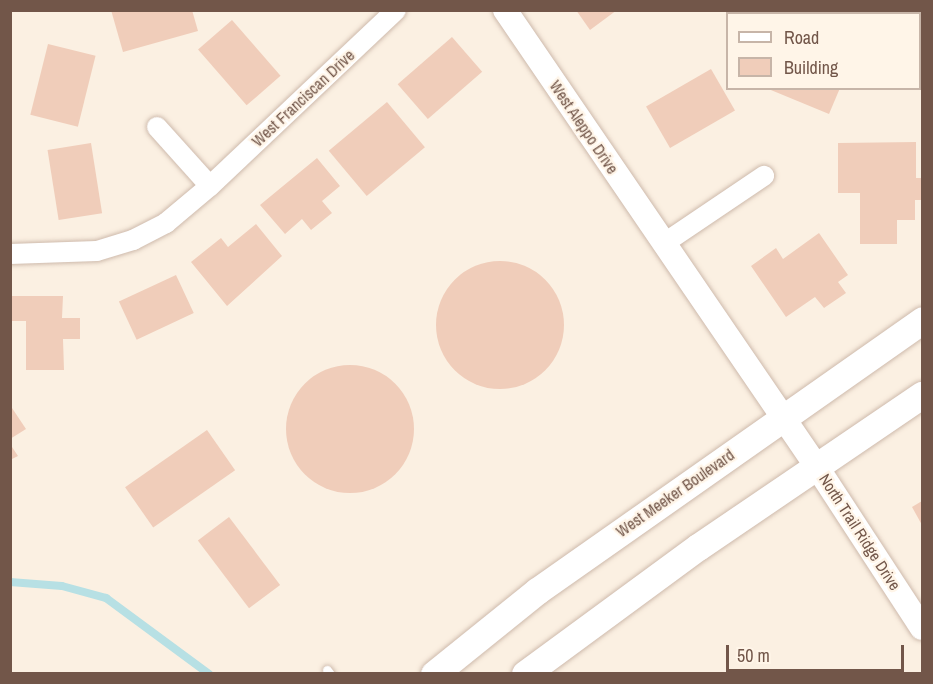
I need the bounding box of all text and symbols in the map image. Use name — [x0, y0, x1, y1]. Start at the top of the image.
legend — [726, 12, 921, 90]
text: Road — [784, 25, 819, 50]
street label: West Franciscan Drive — [248, 46, 358, 150]
text: Building — [784, 55, 838, 80]
street label: West Aleppo Drive — [546, 76, 622, 178]
street label: West Meeker Boulevard — [612, 445, 738, 541]
street label: North Trail Ridge Drive — [815, 470, 905, 594]
scale bar — [729, 633, 908, 671]
text: 50 m — [737, 643, 770, 668]

